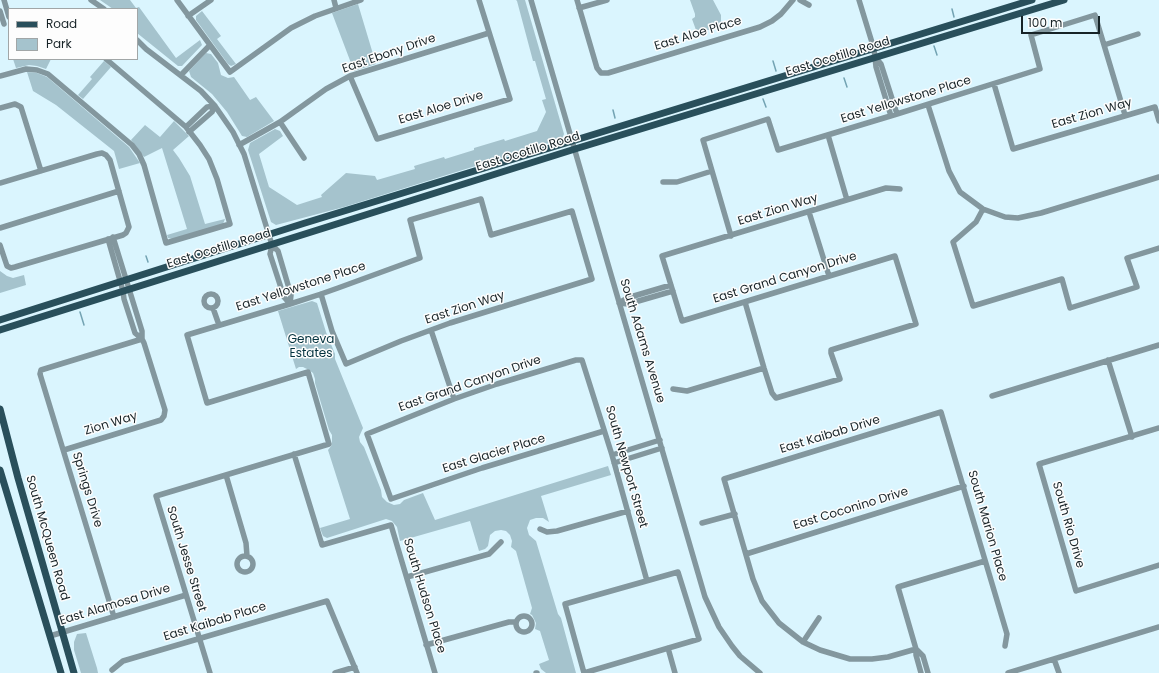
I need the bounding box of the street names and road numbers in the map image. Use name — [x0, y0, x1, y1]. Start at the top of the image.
street label: East Aloe Place — [653, 14, 743, 54]
street label: East Ebony Drive — [340, 31, 438, 77]
street label: East Ocotillo Road — [784, 34, 892, 80]
street label: East Yellowstone Place — [839, 73, 973, 127]
street label: East Aloe Drive — [397, 88, 485, 128]
street label: East Zion Way — [1050, 96, 1134, 132]
street label: East Ocotillo Road — [474, 129, 582, 175]
street label: East Zion Way — [736, 191, 820, 229]
street label: East Ocotillo Road — [165, 226, 273, 272]
street label: East Grand Canyon Drive — [711, 249, 859, 307]
street label: East Yellowstone Place — [234, 259, 368, 315]
street label: South Adams Avenue — [616, 277, 668, 405]
street label: East Zion Way — [423, 288, 507, 328]
street label: East Grand Canyon Drive — [397, 353, 543, 415]
street label: South Newport Street — [602, 404, 650, 530]
street label: Zion Way — [83, 409, 139, 439]
street label: East Kaibab Drive — [778, 413, 882, 457]
street label: East Glacier Place — [441, 432, 547, 476]
street label: Springs Drive — [69, 451, 105, 529]
street label: South Marion Place — [964, 469, 1010, 583]
street label: South McQueen Road — [22, 474, 72, 602]
street label: South Rio Drive — [1049, 480, 1087, 570]
street label: East Coconino Drive — [792, 485, 910, 533]
street label: South Jesse Street — [163, 504, 209, 614]
street label: South Hudson Place — [400, 537, 448, 655]
street label: East Alamosa Drive — [58, 581, 172, 629]
street label: East Kaibab Place — [162, 600, 268, 644]

